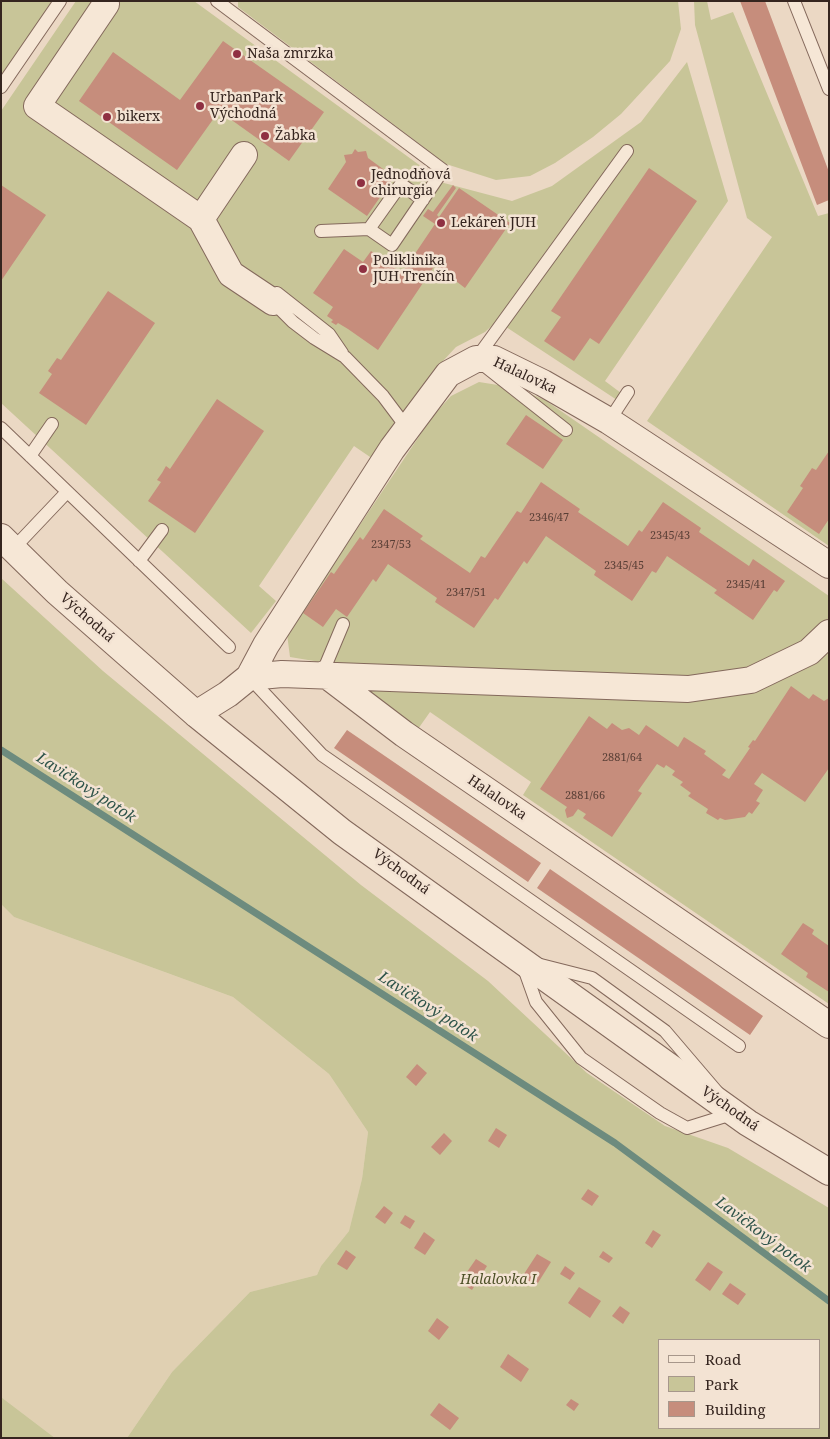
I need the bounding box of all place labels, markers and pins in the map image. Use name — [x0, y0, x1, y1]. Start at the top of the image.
place label: Naša zmrzka — [247, 46, 334, 62]
marker: Naša zmrzka — [231, 48, 243, 60]
place label: UrbanPark Východná — [210, 90, 283, 122]
marker: UrbanPark Východná — [194, 100, 206, 112]
place label: bikerx — [117, 109, 160, 125]
marker: bikerx — [101, 111, 113, 123]
place label: Žabka — [275, 128, 316, 144]
marker: Žabka — [259, 130, 271, 142]
place label: Jednodňová chirurgia — [371, 167, 451, 200]
marker: Jednodňová chirurgia — [355, 177, 367, 189]
place label: Lekáreň JUH — [451, 215, 536, 231]
marker: Lekáreň JUH — [435, 217, 447, 229]
place label: Poliklinika JUH Trenčín — [373, 253, 455, 286]
marker: Poliklinika JUH Trenčín — [357, 263, 369, 275]

